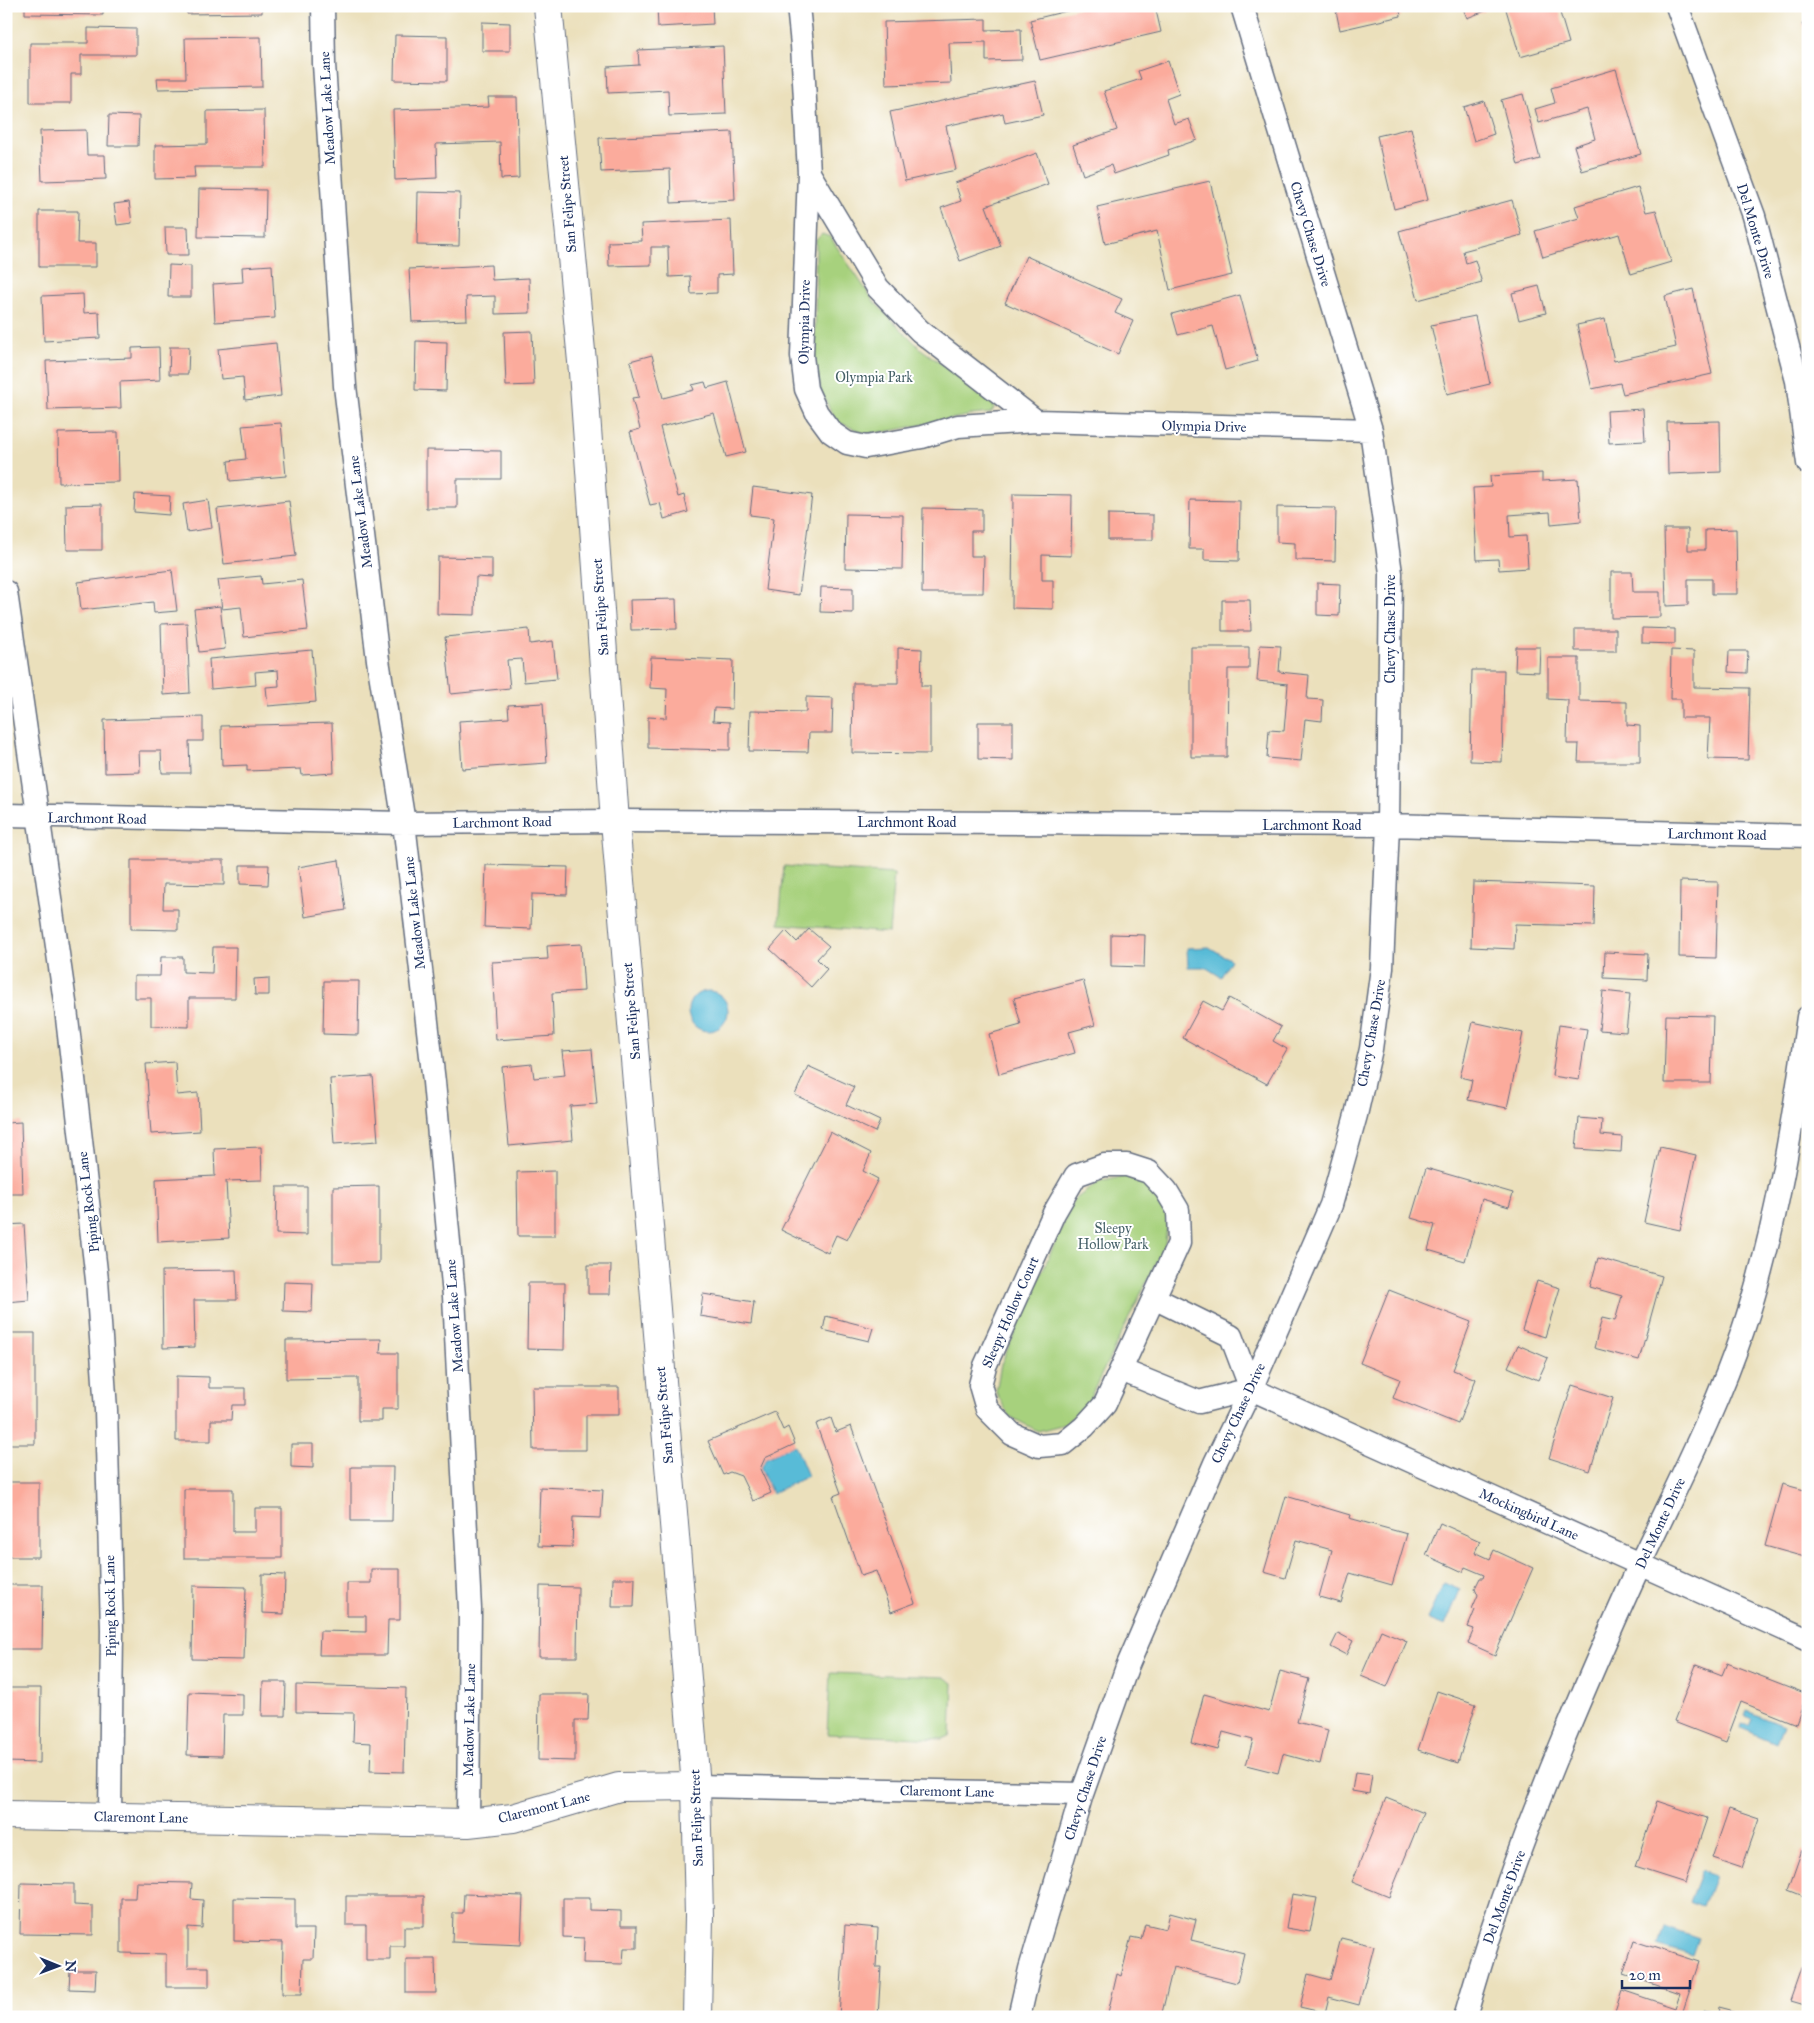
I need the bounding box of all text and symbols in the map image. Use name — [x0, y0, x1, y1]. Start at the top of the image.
street label: Meadow Lake Lane — [316, 51, 339, 165]
street label: San Felipe Street — [555, 155, 580, 253]
street label: Chevy Chase Drive — [1286, 180, 1335, 289]
street label: Del Monte Drive — [1733, 181, 1778, 281]
street label: Olympia Drive — [795, 279, 814, 365]
park label: Olympia Park — [835, 369, 913, 386]
street label: Olympia Drive — [1161, 417, 1247, 436]
street label: Meadow Lake Lane — [345, 454, 376, 569]
street label: San Felipe Street — [589, 558, 612, 656]
street label: Chevy Chase Drive — [1382, 574, 1399, 683]
street label: Larchmont Road — [47, 809, 147, 828]
street label: Larchmont Road — [452, 813, 552, 832]
street label: Larchmont Road — [857, 814, 957, 831]
street label: Larchmont Road — [1262, 817, 1362, 834]
street label: Larchmont Road — [1667, 825, 1767, 844]
street label: Meadow Lake Lane — [400, 855, 429, 970]
street label: San Felipe Street — [619, 962, 644, 1060]
street label: Chevy Chase Drive — [1354, 978, 1389, 1088]
street label: Piping Rock Lane — [74, 1150, 103, 1254]
park label: Sleepy Hollow Park — [1077, 1220, 1149, 1253]
street label: Sleepy Hollow Court — [978, 1254, 1043, 1371]
street label: Meadow Lake Lane — [442, 1259, 467, 1373]
street label: Chevy Chase Drive — [1208, 1360, 1269, 1466]
street label: San Felipe Street — [652, 1366, 677, 1464]
street label: Del Monte Drive — [1632, 1475, 1689, 1572]
street label: Mockingbird Lane — [1476, 1485, 1581, 1544]
street label: Piping Rock Lane — [101, 1555, 120, 1657]
street label: Meadow Lake Lane — [460, 1663, 479, 1777]
street label: Chevy Chase Drive — [1061, 1734, 1110, 1843]
street label: San Felipe Street — [686, 1769, 707, 1867]
street label: Claremont Lane — [900, 1782, 994, 1801]
street label: Claremont Lane — [496, 1788, 592, 1827]
street label: Claremont Lane — [94, 1808, 188, 1827]
street label: Del Monte Drive — [1480, 1848, 1529, 1946]
north arrow — [32, 1940, 82, 1990]
scale bar — [1622, 1958, 1689, 1990]
text: N — [62, 1960, 79, 1972]
text: 20 m — [1629, 1966, 1661, 1984]

